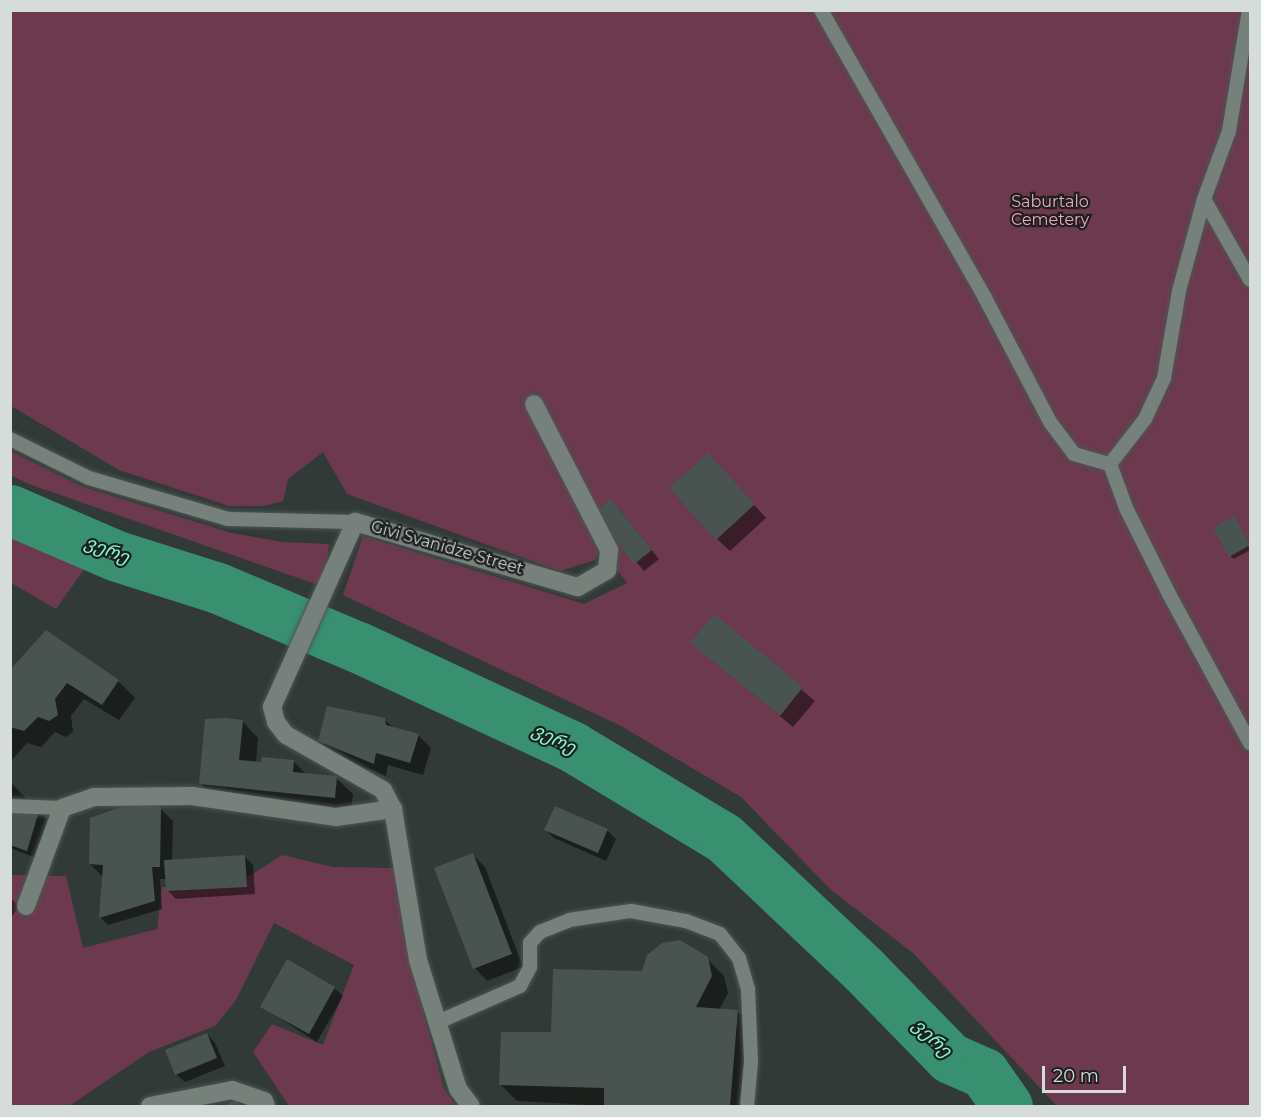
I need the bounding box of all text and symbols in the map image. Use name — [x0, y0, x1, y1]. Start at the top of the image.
park label: Saburtalo Cemetery — [1011, 192, 1089, 230]
street label: Givi Svanidze Street — [369, 517, 525, 579]
water label: ვერე — [82, 532, 132, 568]
water label: ვერე — [529, 719, 579, 759]
water label: ვერე — [908, 1014, 956, 1062]
scale bar — [1045, 1054, 1129, 1092]
text: 20 m — [1053, 1065, 1099, 1087]

